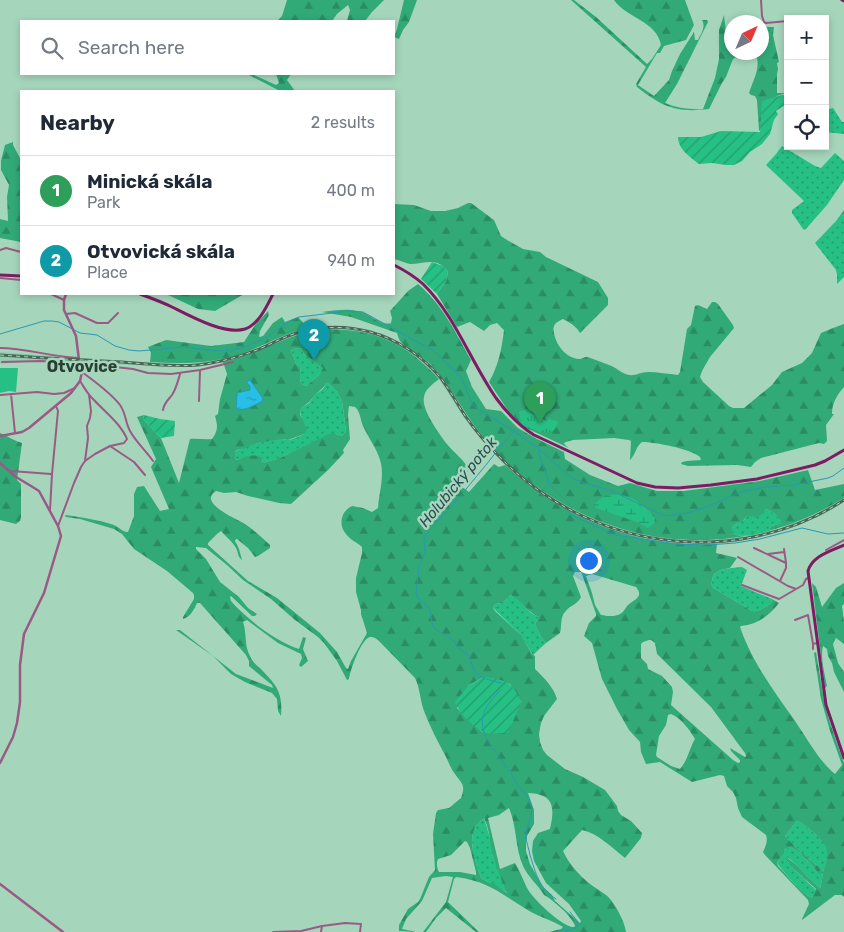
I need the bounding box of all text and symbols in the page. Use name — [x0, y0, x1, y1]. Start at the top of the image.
north arrow — [724, 15, 769, 60]
map controls — [784, 15, 829, 150]
button: + — [784, 15, 829, 60]
search box — [20, 20, 395, 75]
icon: search — [38, 34, 66, 62]
text: Search here — [78, 36, 185, 59]
button: − — [784, 60, 829, 105]
button: locate — [784, 105, 829, 150]
text: Nearby — [40, 110, 115, 135]
text: 2 results — [311, 113, 375, 132]
text: Minická skála — [87, 170, 212, 193]
text: 1 — [52, 181, 60, 200]
text: 400 m — [327, 181, 375, 200]
text: Park — [87, 193, 120, 212]
text: Otvovická skála — [87, 240, 235, 263]
text: 2 — [51, 251, 61, 270]
text: 940 m — [328, 251, 375, 270]
text: Place — [87, 263, 128, 282]
pin: 2 — [298, 319, 330, 360]
district label: Otvovice — [47, 357, 117, 376]
pin: 1 — [524, 382, 556, 423]
water label: Holubický potok — [415, 433, 501, 531]
your location — [576, 548, 602, 574]

